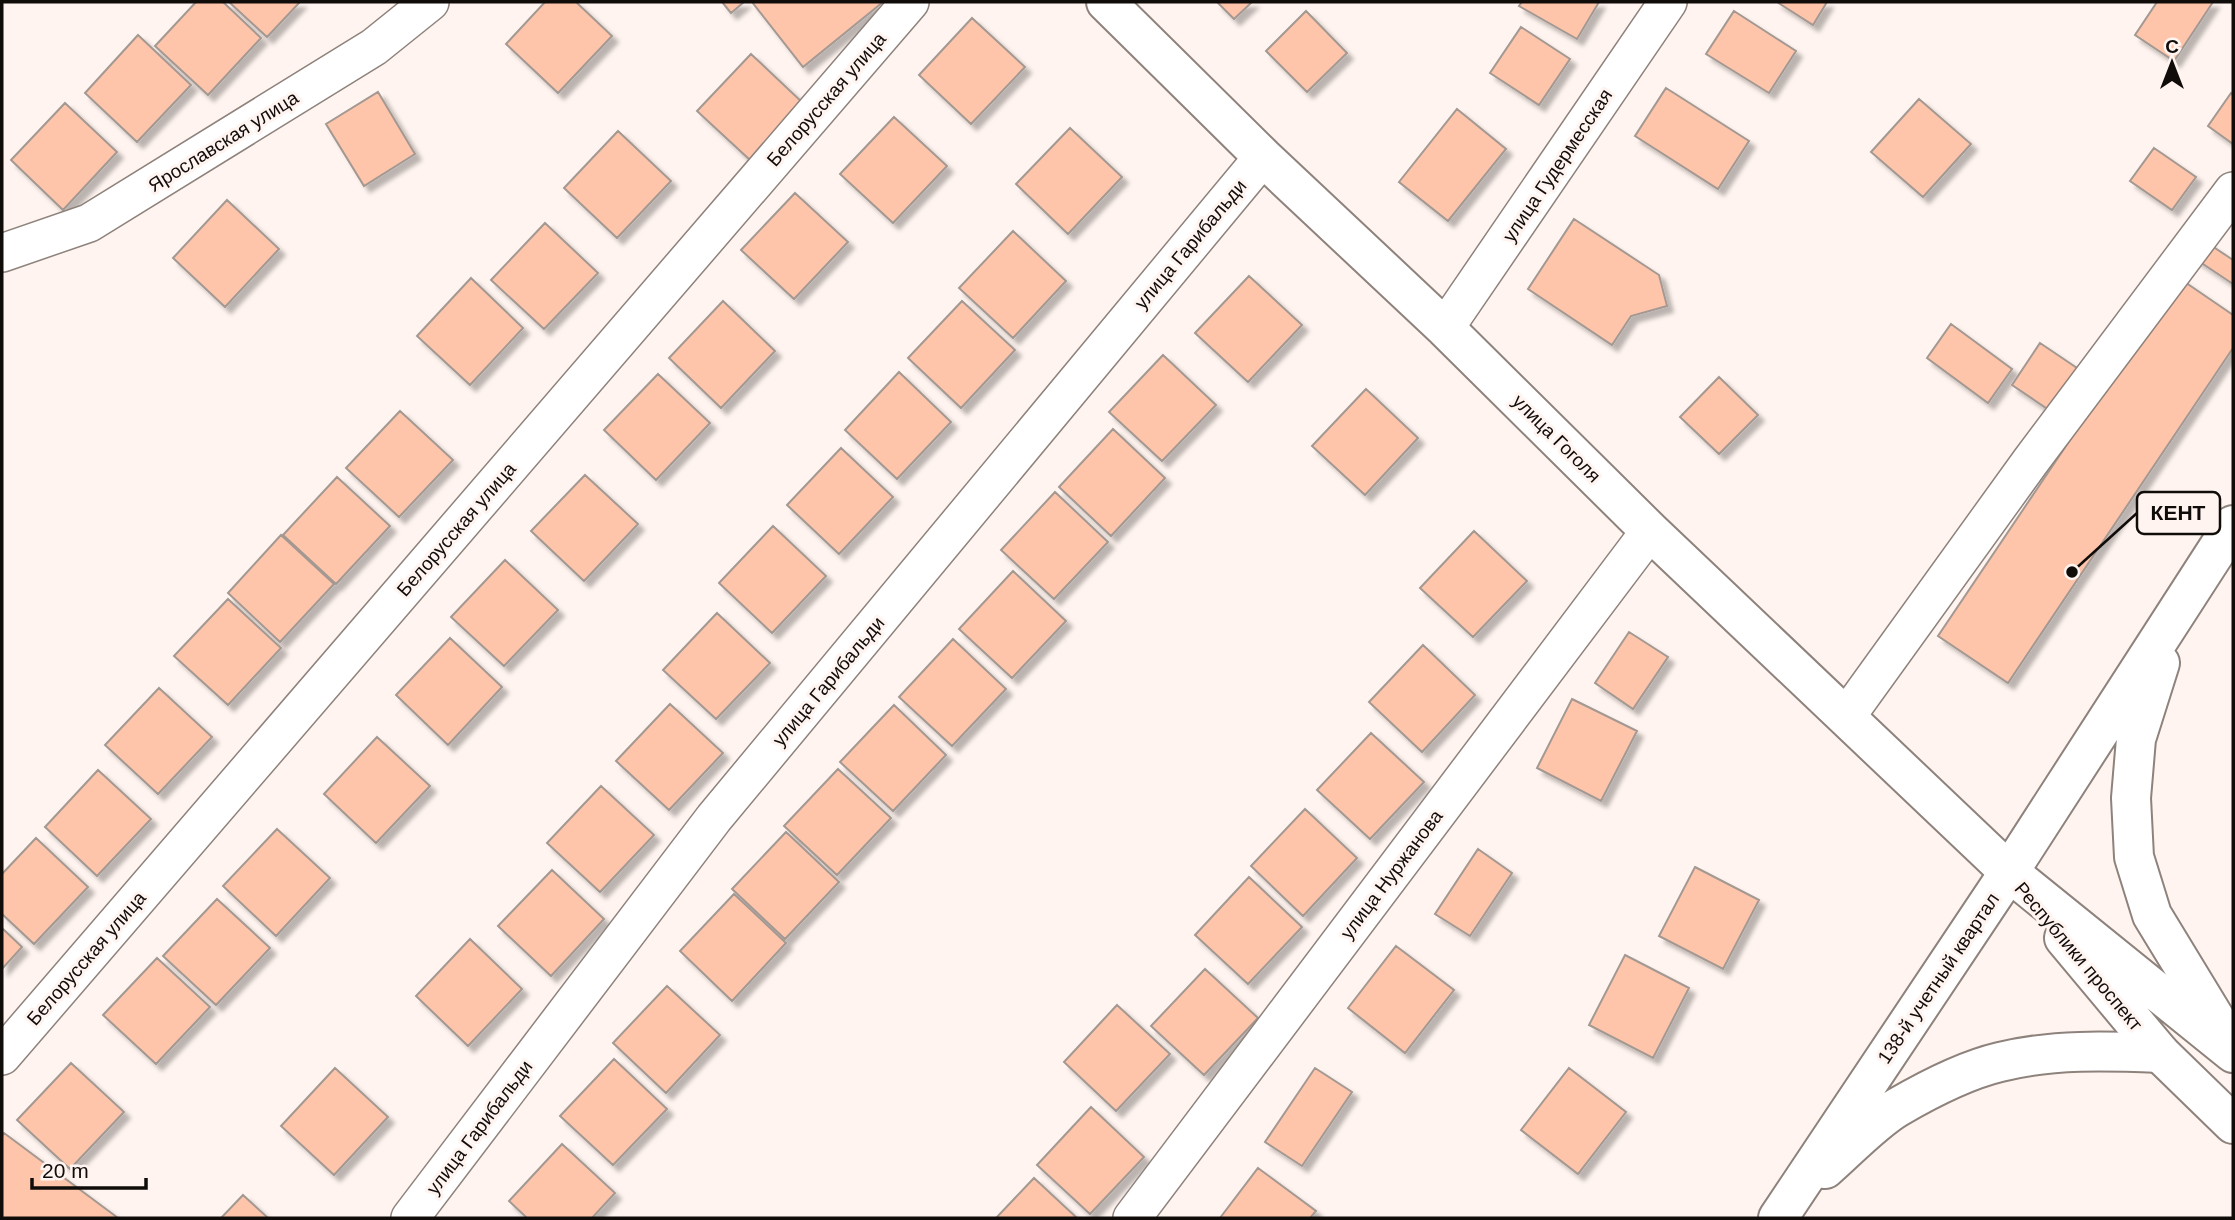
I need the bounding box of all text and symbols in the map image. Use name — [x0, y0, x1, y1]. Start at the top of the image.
street label: Белорусская улица — [763, 28, 890, 170]
north arrow — [2137, 28, 2207, 98]
text: С — [2165, 36, 2179, 57]
street label: улица Гудермесская — [1498, 85, 1616, 246]
street label: Ярославская улица — [145, 87, 302, 196]
street label: улица Гарибальди — [1130, 175, 1251, 313]
street label: улица Гоголя — [1509, 390, 1605, 486]
street label: Белорусская улица — [393, 458, 520, 600]
callout: КЕНТ — [2137, 492, 2220, 534]
text: КЕНТ — [2151, 501, 2206, 524]
street label: улица Гарибальди — [768, 612, 889, 750]
street label: улица Нуржанова — [1336, 805, 1447, 943]
street label: Республики проспект — [2011, 878, 2147, 1035]
street label: Белорусская улица — [23, 887, 150, 1029]
street label: 138-й учетный квартал — [1873, 889, 2003, 1067]
street label: улица Гарибальди — [422, 1056, 537, 1198]
scale bar — [32, 1146, 145, 1190]
text: 20 m — [42, 1159, 89, 1182]

